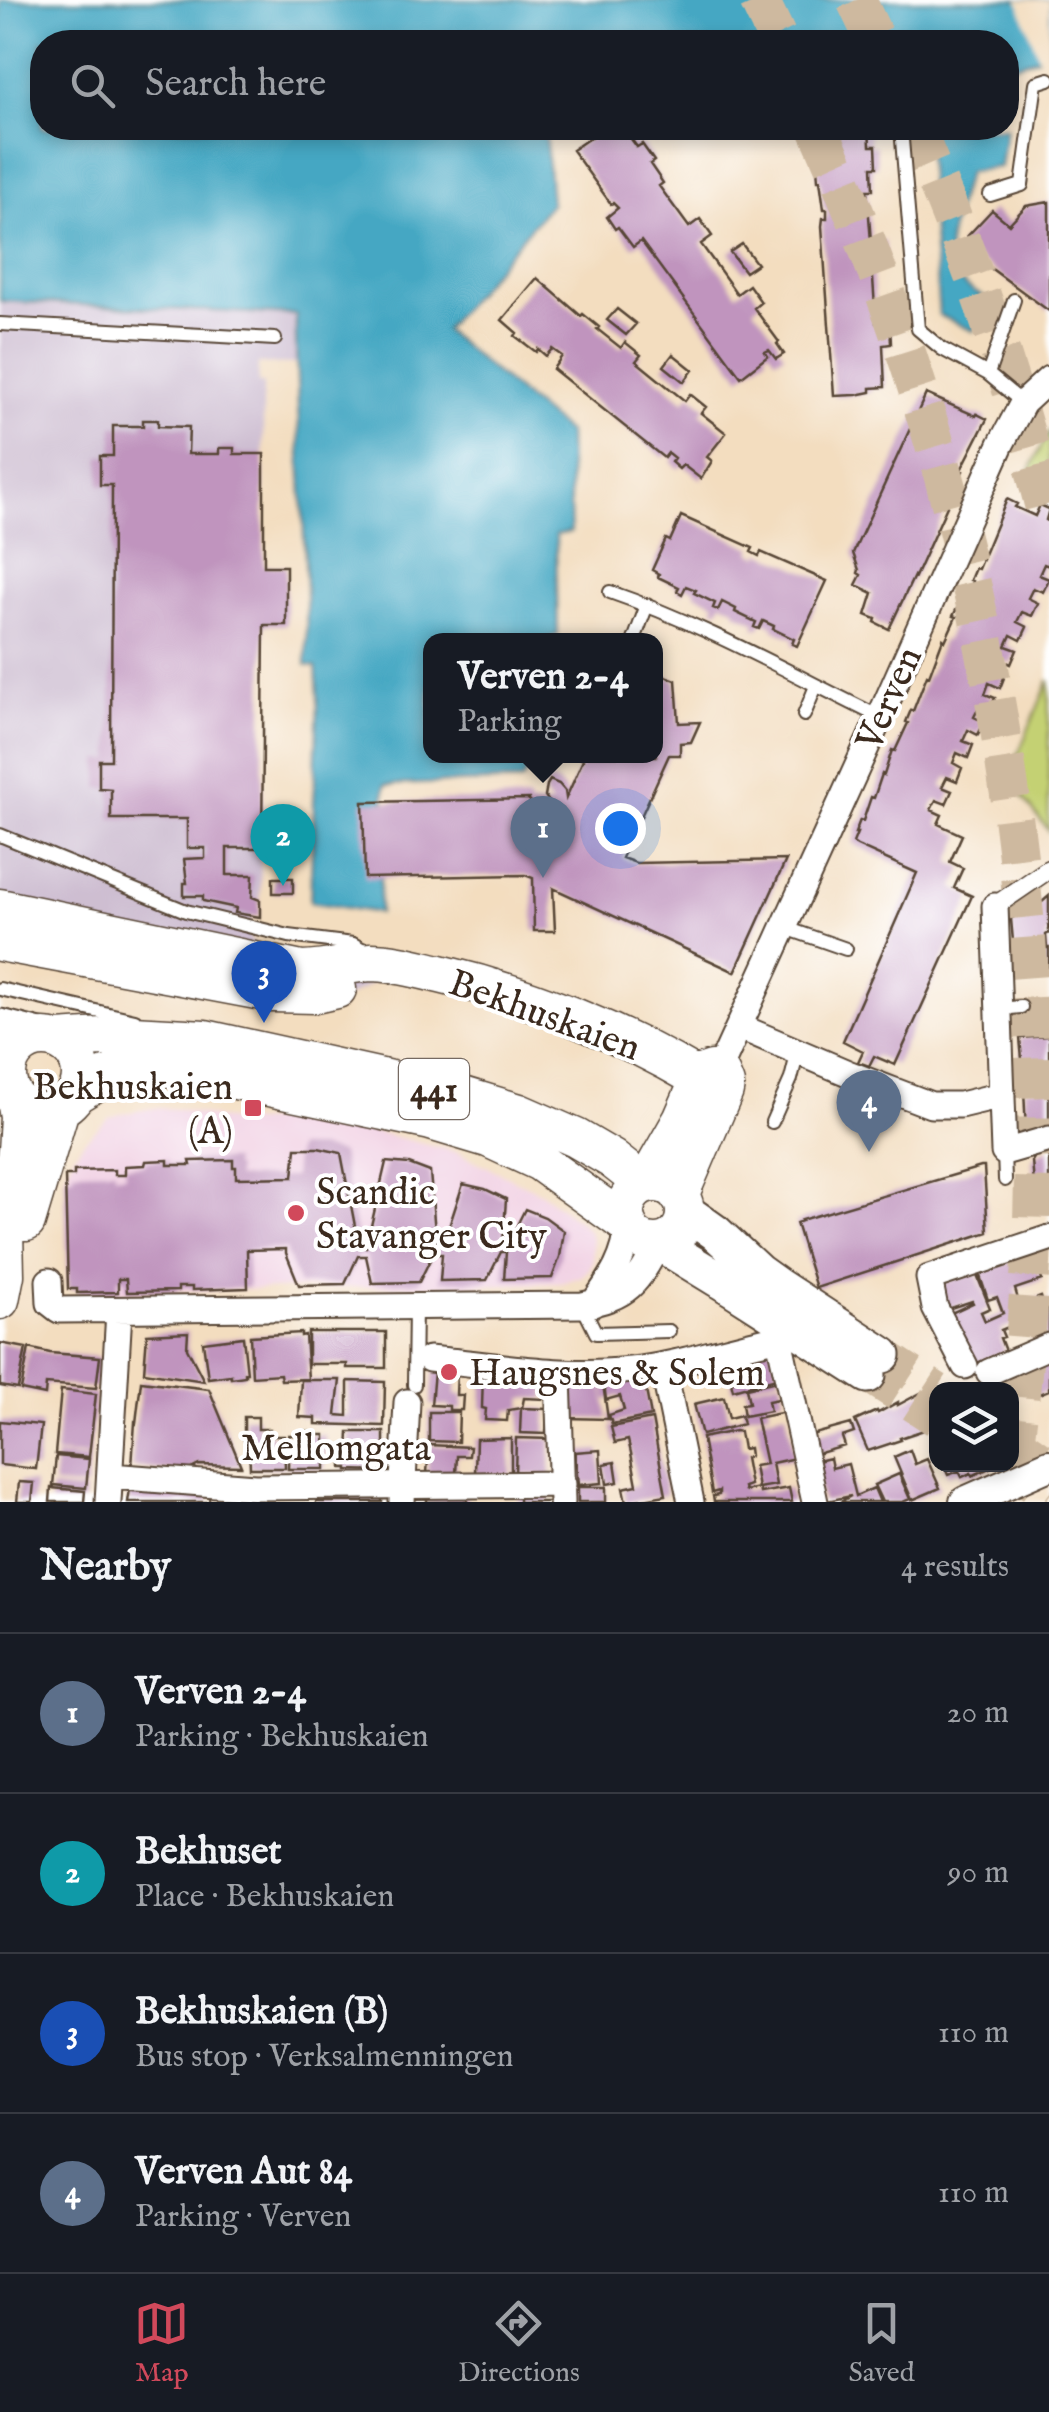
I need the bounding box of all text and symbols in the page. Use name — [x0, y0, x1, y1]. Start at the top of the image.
search box — [30, 30, 1019, 140]
icon: search — [65, 58, 120, 113]
text: Search here — [145, 61, 326, 109]
popup — [423, 633, 663, 763]
street label: Verven — [846, 640, 935, 760]
text: Verven 2-4 — [457, 654, 629, 702]
text: Parking — [457, 702, 561, 743]
pin: 1 — [510, 796, 576, 878]
your location — [595, 803, 646, 854]
pin: 2 — [250, 804, 316, 886]
pin: 3 — [232, 940, 296, 1023]
street label: Bekhuskaien — [442, 960, 646, 1074]
road number: 441 — [399, 1059, 469, 1119]
place label: Bekhuskaien (A) — [33, 1065, 233, 1157]
pin: 4 — [836, 1070, 902, 1152]
marker: Bekhuskaien (A) — [242, 1097, 264, 1119]
place label: Scandic Stavanger City — [316, 1170, 547, 1262]
marker: Scandic Stavanger City — [285, 1202, 307, 1224]
place label: Haugsnes & Solem — [469, 1351, 765, 1399]
marker: Haugsnes & Solem — [438, 1361, 460, 1383]
map controls — [929, 1382, 1019, 1472]
button: layers — [929, 1382, 1019, 1472]
street label: Mellomgata — [241, 1426, 431, 1474]
text: Nearby — [40, 1541, 171, 1594]
text: 4 results — [901, 1547, 1009, 1588]
text: Verven 2-4 — [135, 1669, 306, 1717]
text: 1 — [67, 1693, 78, 1734]
text: 20 m — [947, 1693, 1009, 1734]
text: Parking · Bekhuskaien — [135, 1717, 429, 1758]
text: Bekhuset — [135, 1829, 281, 1877]
text: 2 — [65, 1853, 80, 1894]
text: 90 m — [948, 1853, 1009, 1894]
text: Place · Bekhuskaien — [135, 1877, 394, 1918]
text: Bekhuskaien (B) — [135, 1989, 388, 2037]
text: 3 — [67, 2013, 78, 2054]
text: 110 m — [938, 2013, 1009, 2054]
text: Bus stop · Verksalmenningen — [135, 2037, 513, 2078]
text: Verven Aut 84 — [135, 2149, 352, 2197]
text: 4 — [65, 2173, 80, 2214]
text: 110 m — [938, 2173, 1009, 2214]
text: Parking · Verven — [135, 2197, 351, 2238]
tab: Map — [134, 2296, 189, 2391]
tab: Directions — [458, 2296, 580, 2391]
tab: Saved — [848, 2296, 915, 2391]

